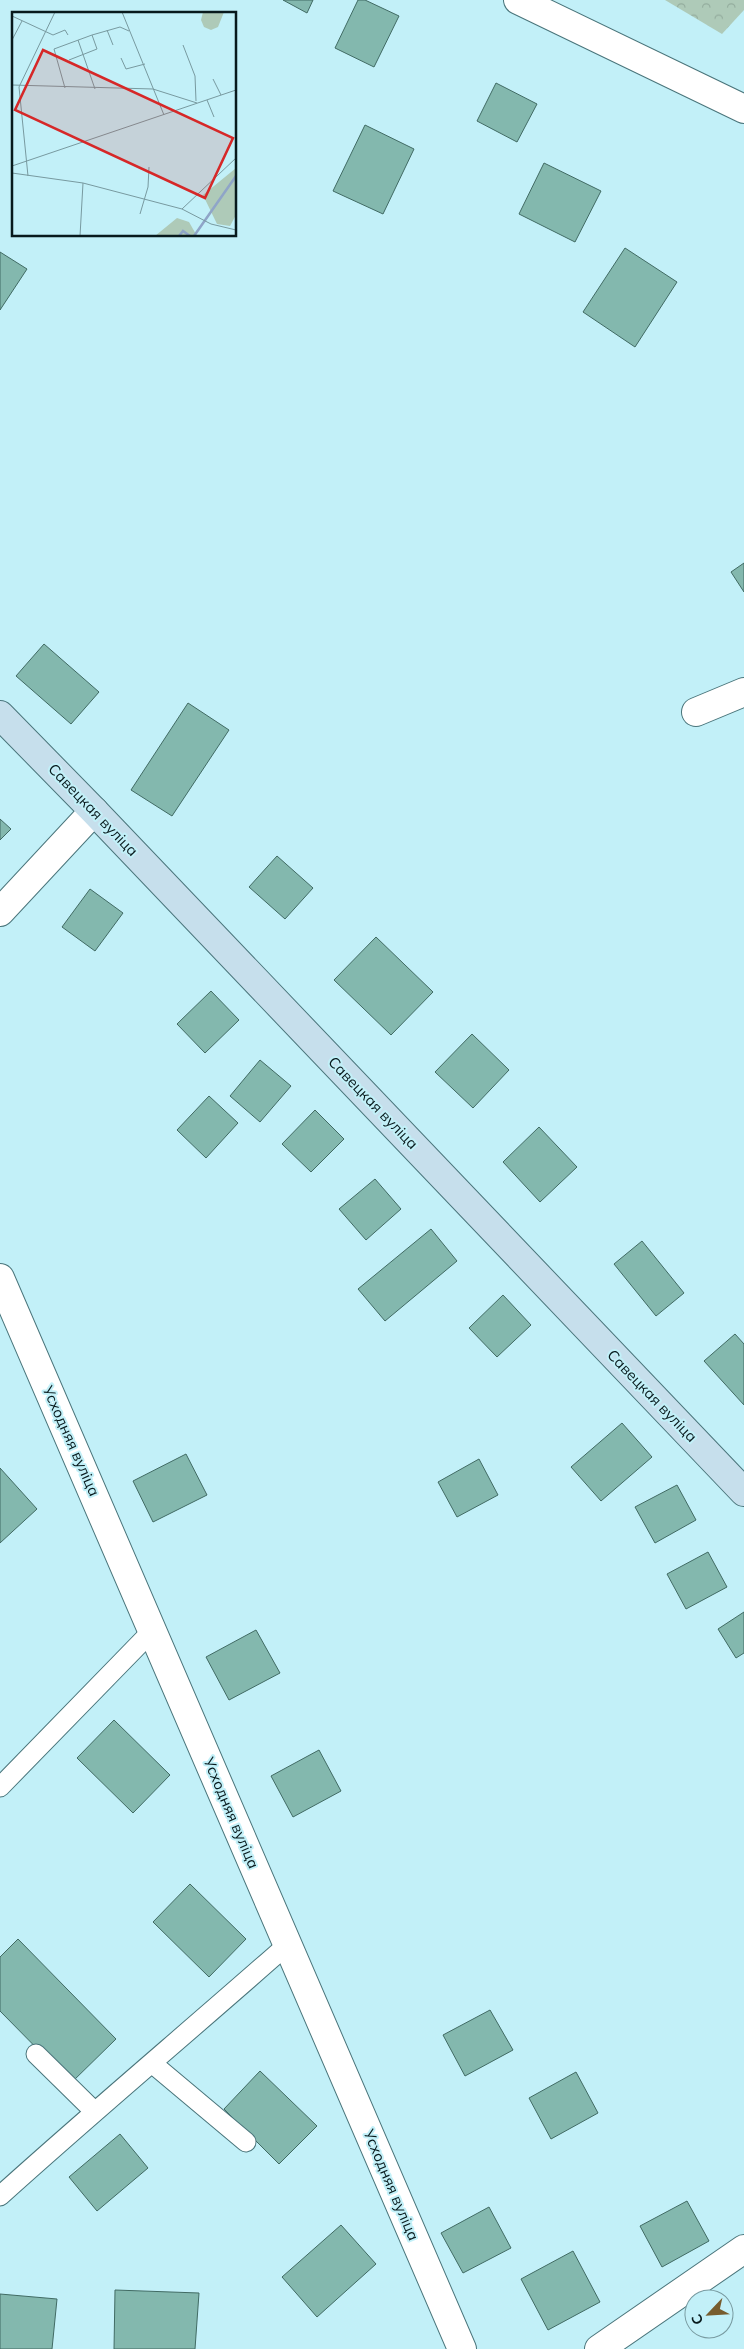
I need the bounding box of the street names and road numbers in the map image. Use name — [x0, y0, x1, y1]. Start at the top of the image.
street label: Савецкая вуліца — [44, 759, 142, 860]
street label: Савецкая вуліца — [324, 1052, 422, 1153]
street label: Савецкая вуліца — [603, 1345, 701, 1446]
street label: Усходняя вуліца — [38, 1382, 104, 1499]
street label: Усходняя вуліца — [199, 1754, 263, 1871]
street label: Усходняя вуліца — [359, 2126, 423, 2243]

